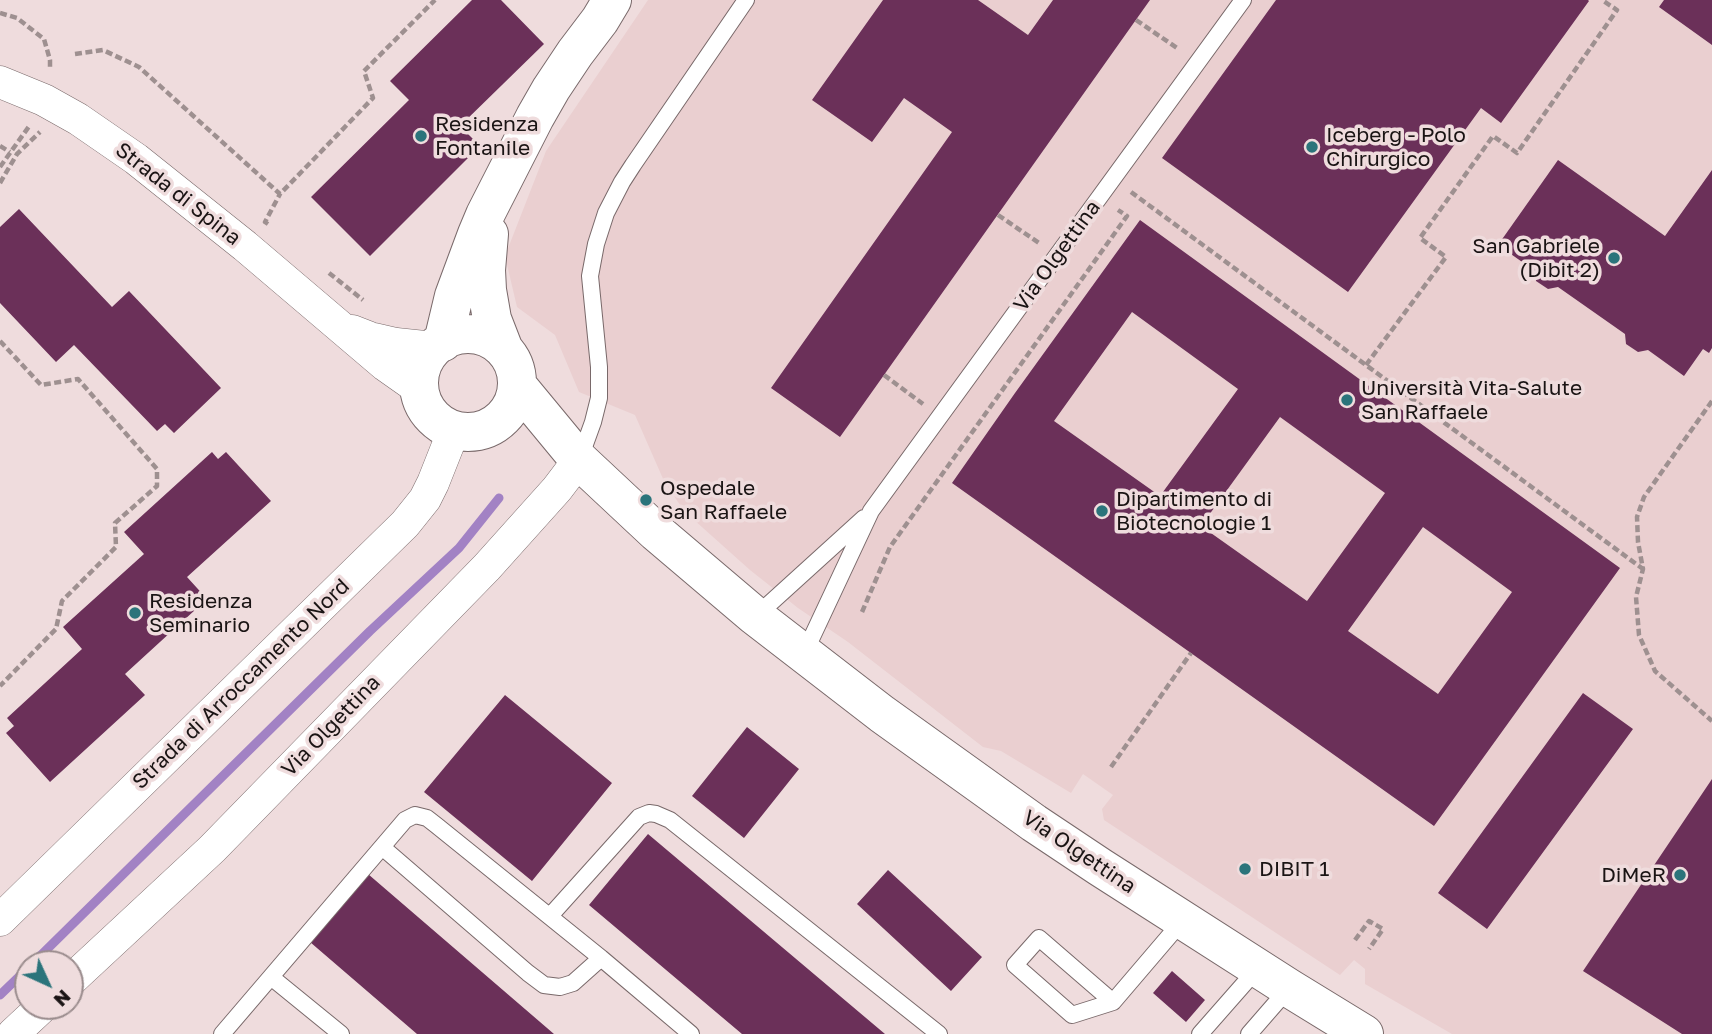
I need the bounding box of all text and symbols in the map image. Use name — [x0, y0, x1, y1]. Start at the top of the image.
place label: Residenza Fontanile — [435, 111, 539, 161]
place label: Iceberg - Polo Chirurgico — [1326, 122, 1466, 172]
marker: Residenza Fontanile — [413, 128, 429, 144]
street label: Strada di Spina — [110, 137, 246, 251]
marker: Iceberg - Polo Chirurgico — [1304, 139, 1320, 155]
street label: Via Olgettina — [1008, 196, 1106, 316]
place label: San Gabriele (Dibit 2) — [1472, 233, 1600, 283]
marker: San Gabriele (Dibit 2) — [1606, 250, 1622, 266]
place label: Università Vita-Salute San Raffaele — [1361, 375, 1582, 425]
marker: Università Vita-Salute San Raffaele — [1339, 392, 1355, 408]
place label: Ospedale San Raffaele — [660, 475, 787, 525]
place label: Dipartimento di Biotecnologie 1 — [1116, 486, 1272, 536]
marker: Ospedale San Raffaele — [638, 492, 654, 508]
marker: Dipartimento di Biotecnologie 1 — [1094, 503, 1110, 519]
street label: Strada di Arroccamento Nord — [127, 574, 355, 794]
place label: Residenza Seminario — [149, 588, 253, 638]
marker: Residenza Seminario — [127, 605, 143, 621]
street label: Via Olgettina — [276, 670, 386, 782]
street label: Via Olgettina — [1018, 805, 1140, 899]
place label: DIBIT 1 — [1259, 856, 1329, 882]
marker: DIBIT 1 — [1237, 861, 1253, 877]
place label: DiMeR — [1601, 862, 1666, 888]
marker: DiMeR — [1672, 867, 1688, 883]
north arrow — [14, 950, 84, 1020]
text: N — [50, 986, 76, 1012]

